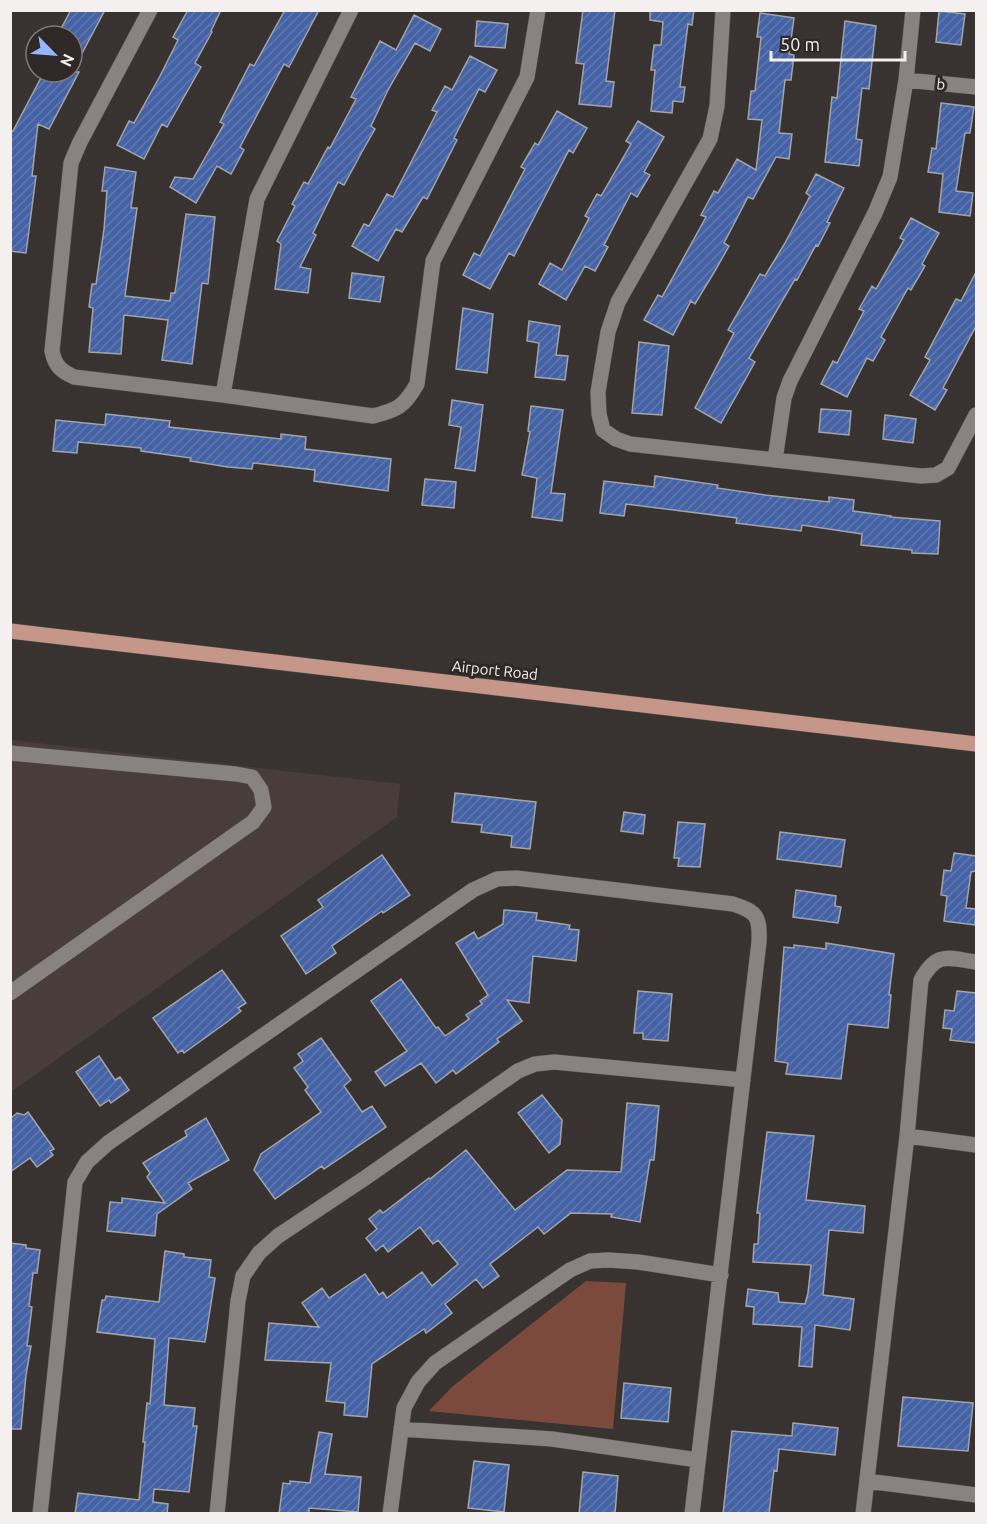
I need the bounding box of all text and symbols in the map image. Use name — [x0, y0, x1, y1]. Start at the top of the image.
north arrow — [24, 24, 84, 84]
scale bar — [771, 24, 904, 62]
text: 50 m — [780, 34, 820, 54]
text: N — [57, 51, 78, 70]
street label: b — [936, 75, 946, 93]
street label: Airport Road — [451, 657, 539, 683]

